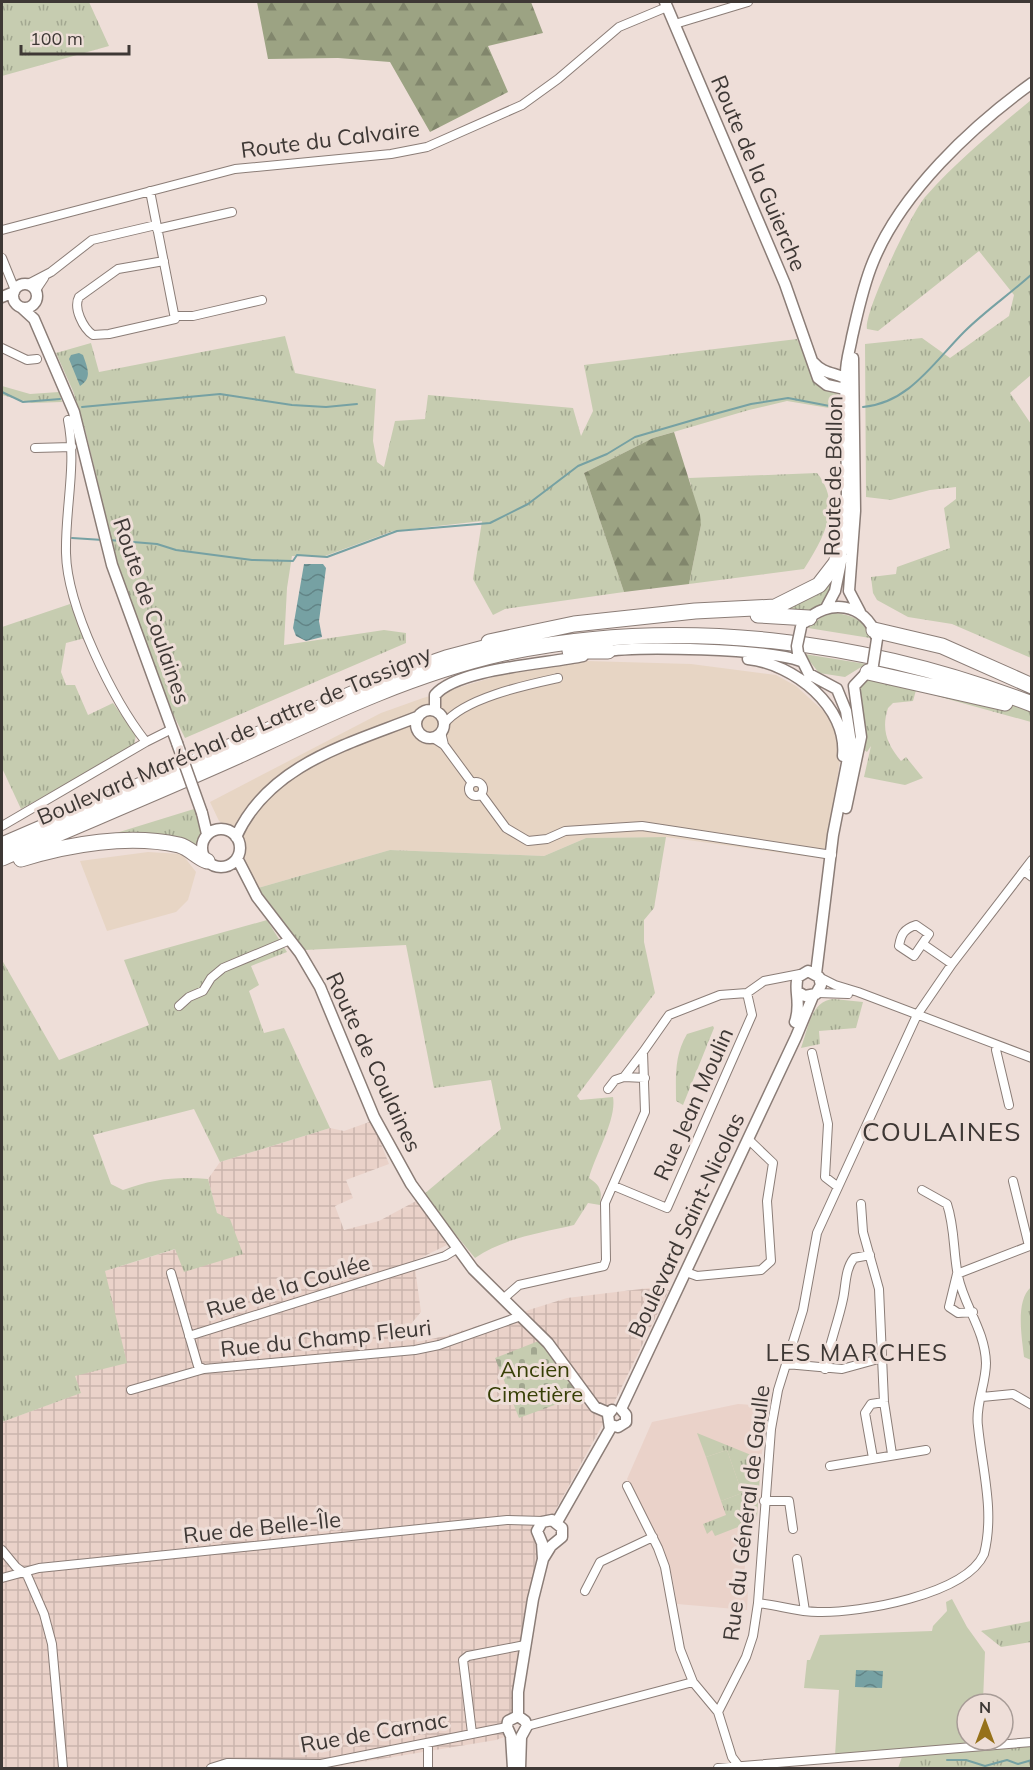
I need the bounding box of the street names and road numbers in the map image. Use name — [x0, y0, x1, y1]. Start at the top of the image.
street label: Route de la Guierche — [705, 71, 813, 275]
street label: Route du Calvaire — [239, 114, 421, 164]
street label: Route de Ballon — [818, 396, 848, 556]
street label: Route de Coulaines — [107, 514, 197, 708]
street label: Boulevard Maréchal de Lattre de Tassigny — [33, 639, 436, 831]
street label: Route de Coulaines — [320, 968, 428, 1156]
street label: Rue Jean Moulin — [647, 1023, 739, 1185]
street label: Boulevard Saint-Nicolas — [622, 1108, 750, 1342]
street label: Rue de la Coulée — [203, 1248, 373, 1324]
street label: Rue du Champ Fleuri — [219, 1313, 433, 1363]
street label: Rue du Général de Gaulle — [716, 1383, 776, 1643]
street label: Rue de Belle-Île — [182, 1505, 342, 1549]
street label: Rue de Carnac — [298, 1705, 450, 1759]

